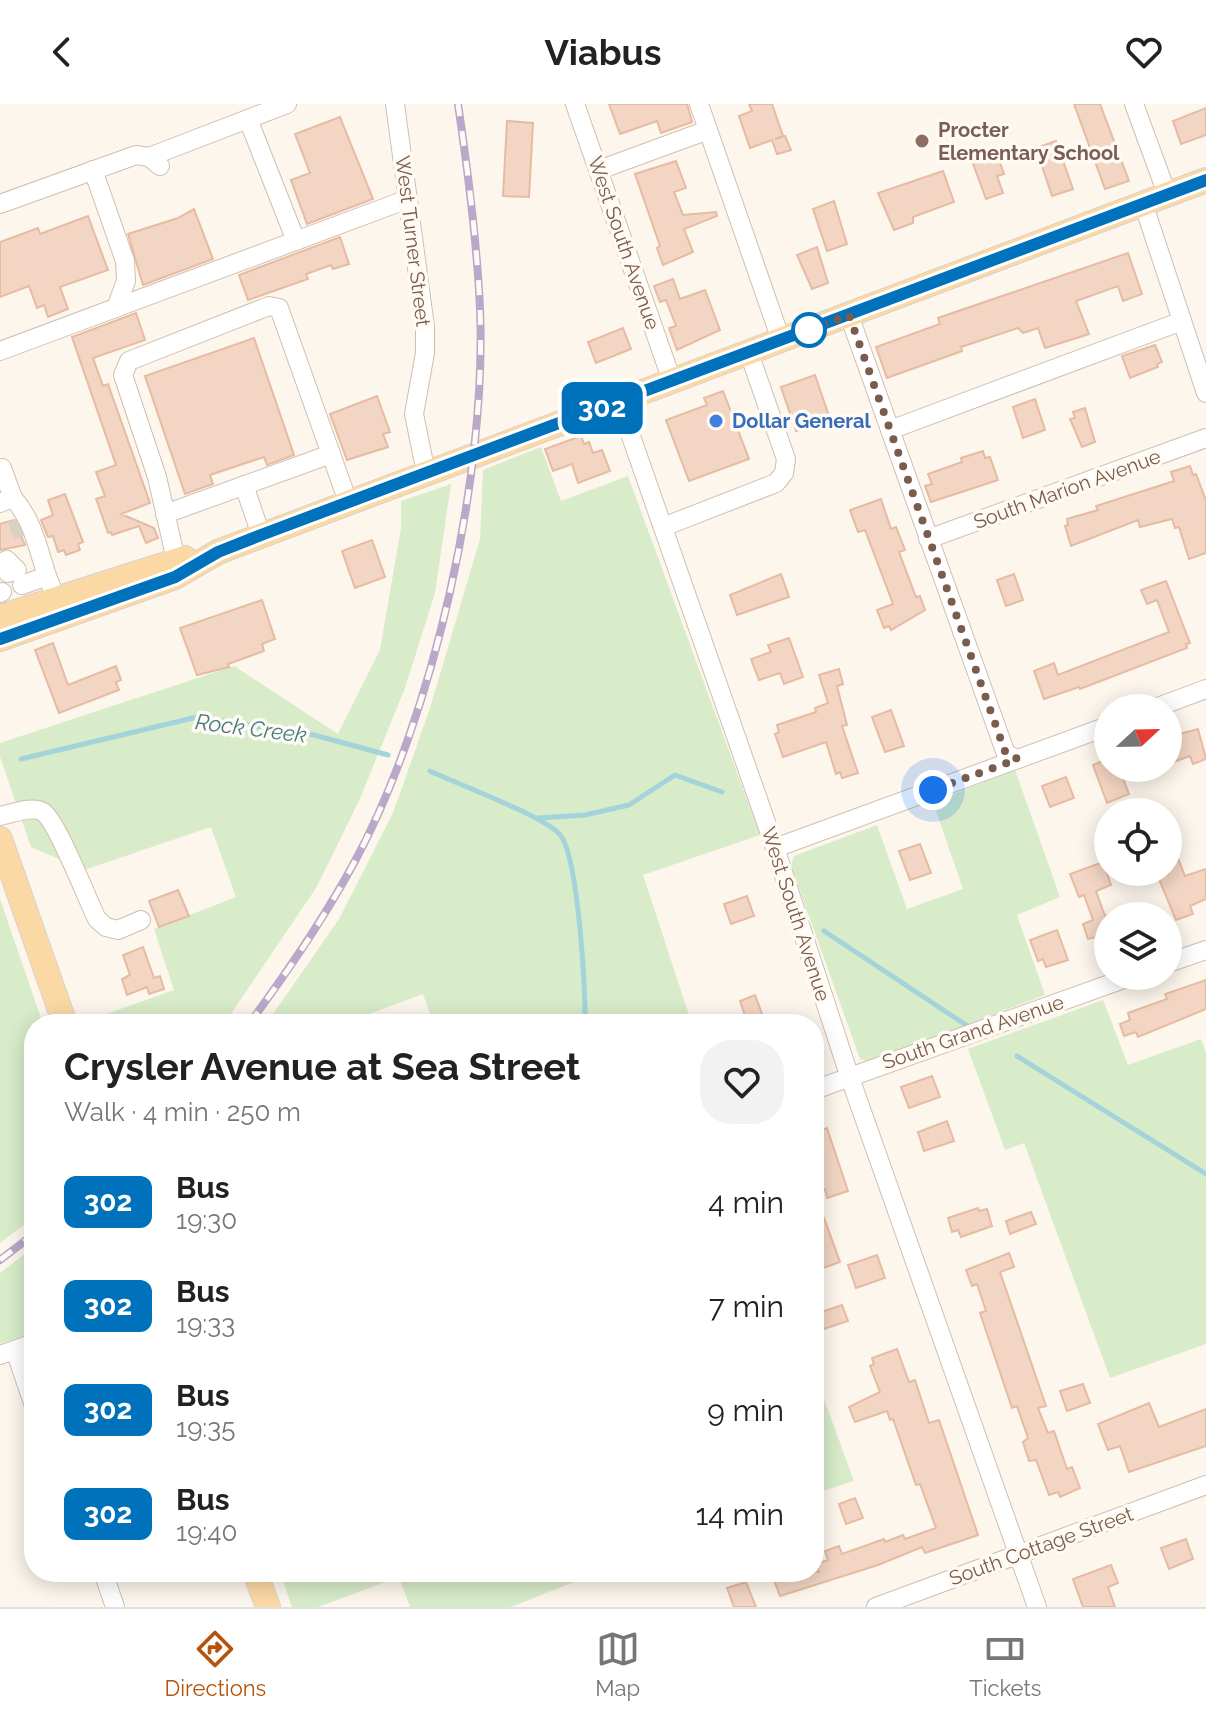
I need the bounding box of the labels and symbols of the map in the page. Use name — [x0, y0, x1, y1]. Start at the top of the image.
place label: Procter Elementary School — [938, 118, 1120, 165]
marker: Procter Elementary School — [913, 132, 931, 150]
street label: West South Avenue — [583, 153, 665, 333]
street label: West Turner Street — [391, 154, 435, 328]
unlabelled marker — [792, 313, 826, 347]
line badge: 302 — [556, 382, 648, 434]
place label: Dollar General — [732, 409, 871, 433]
marker: Dollar General — [707, 412, 725, 430]
street label: South Marion Avenue — [970, 444, 1164, 534]
north arrow — [1094, 694, 1182, 782]
water label: Rock Creek — [194, 708, 308, 748]
your location — [913, 770, 953, 810]
street label: West South Avenue — [757, 824, 836, 1004]
street label: South Grand Avenue — [879, 990, 1067, 1074]
street label: South Cottage Street — [946, 1501, 1136, 1590]

